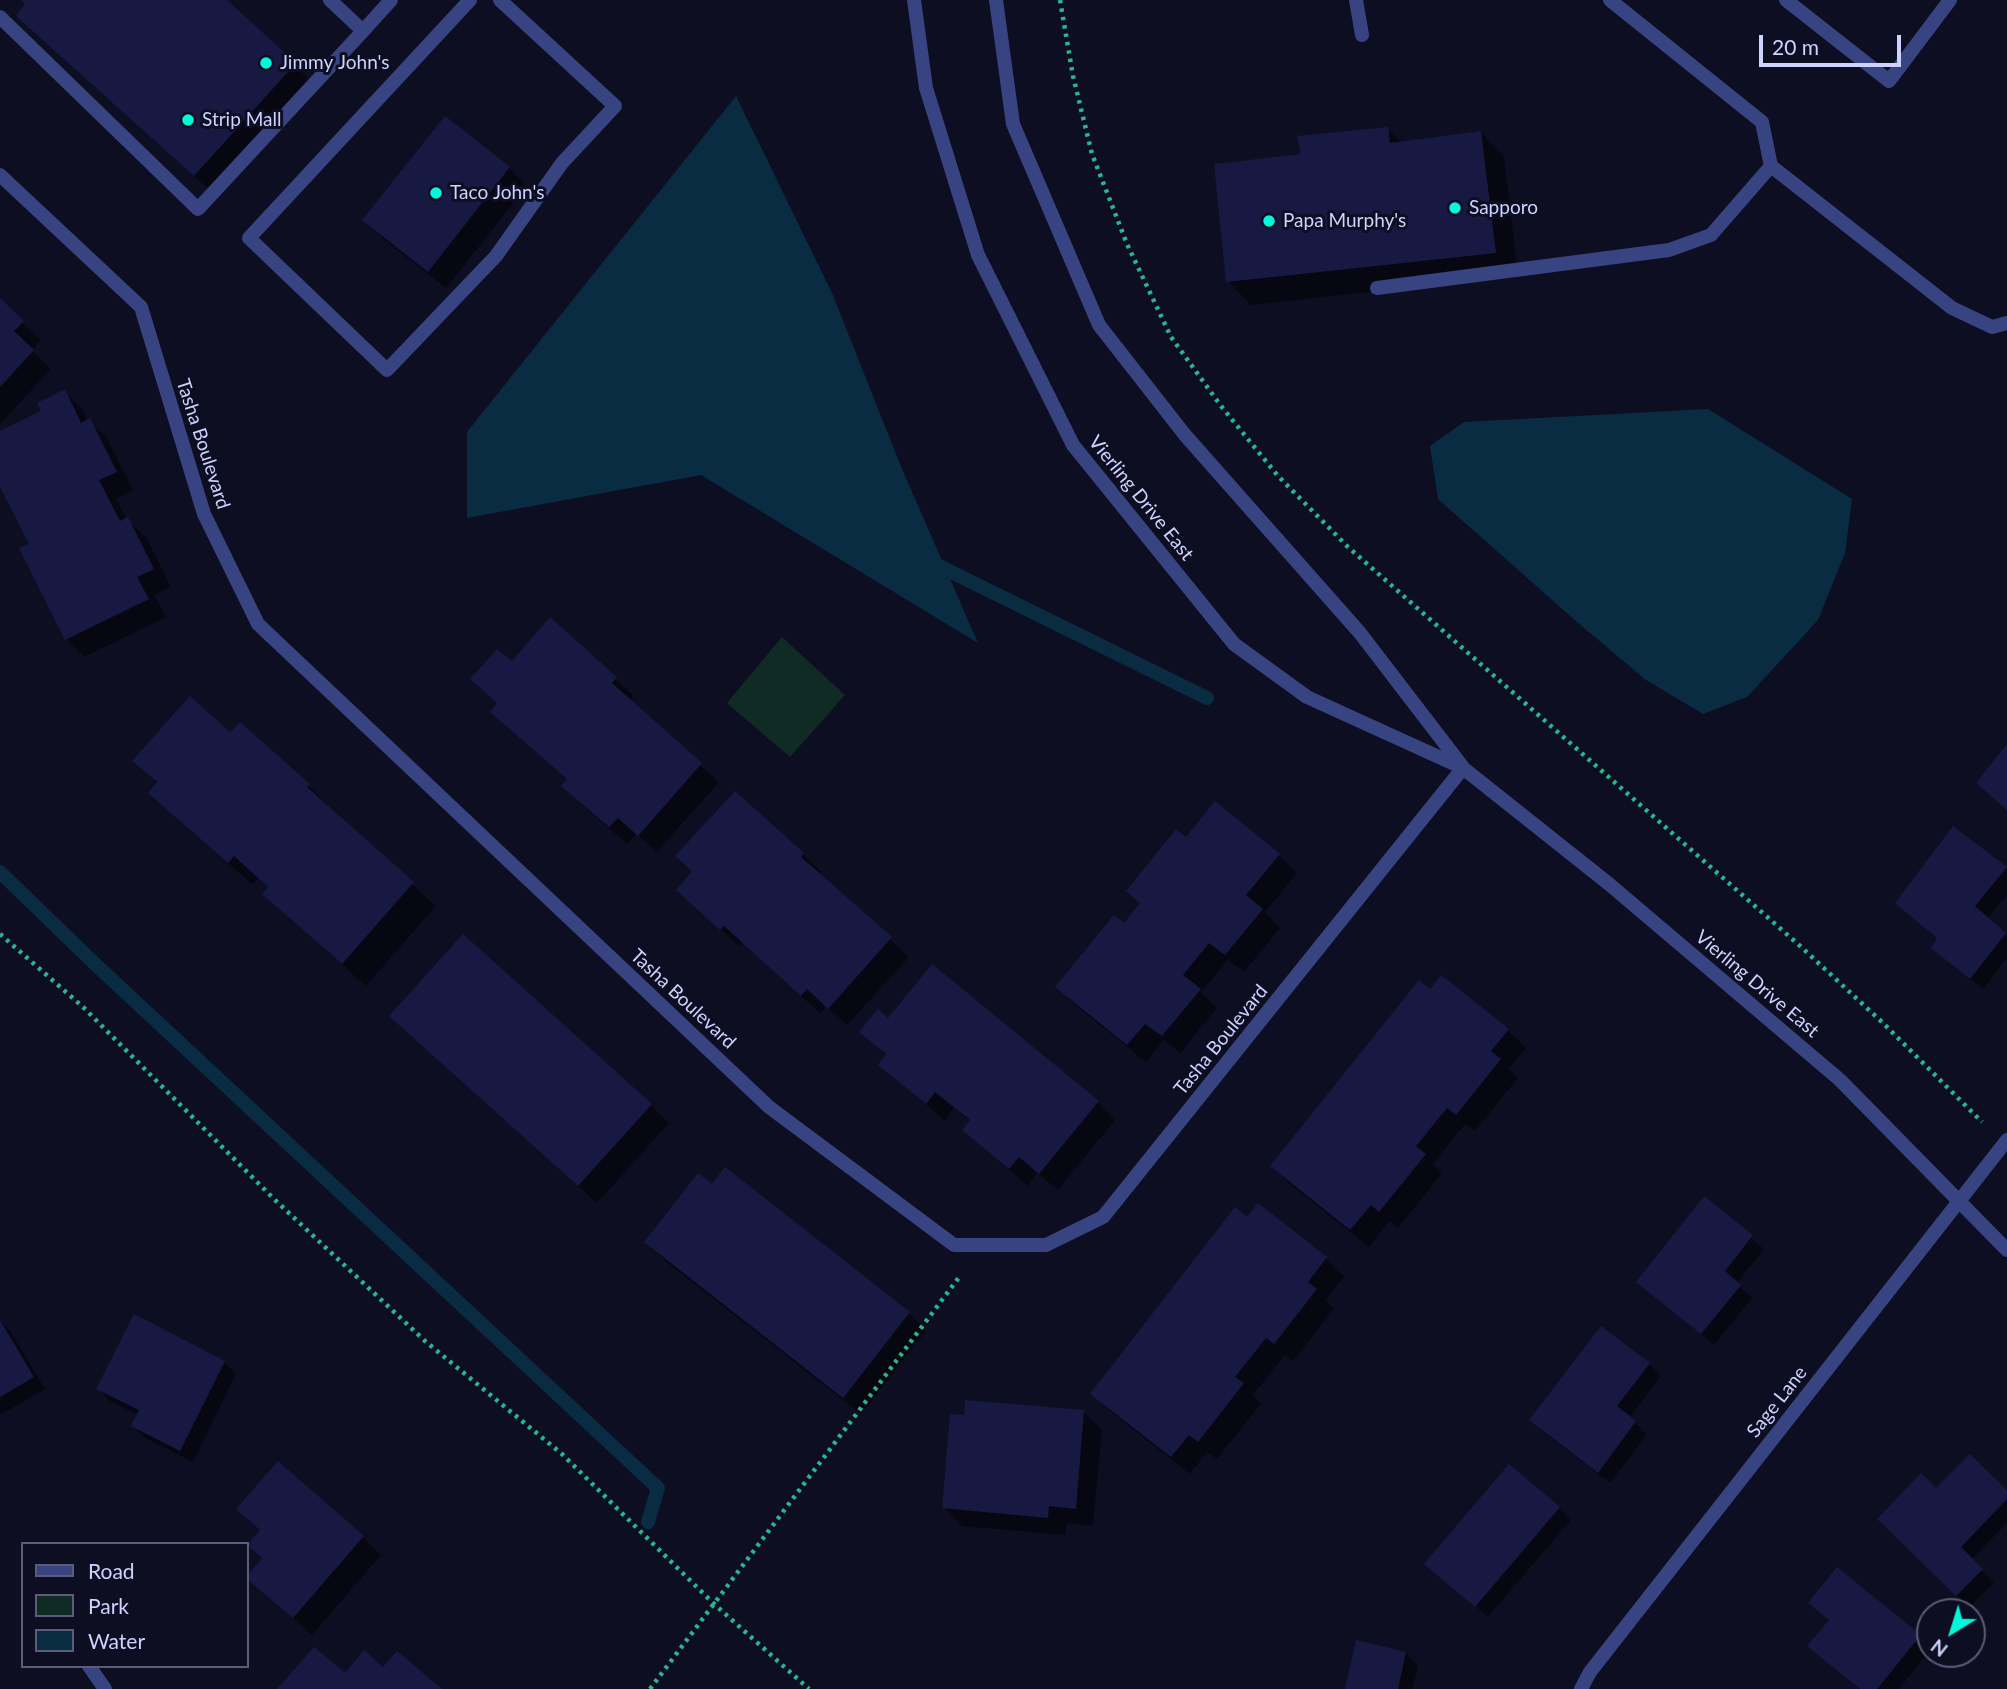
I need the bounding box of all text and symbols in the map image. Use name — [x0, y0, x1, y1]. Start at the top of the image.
scale bar — [1762, 21, 1904, 65]
text: 20 m — [1772, 34, 1819, 59]
place label: Jimmy John's — [280, 52, 390, 74]
marker: Jimmy John's — [258, 55, 274, 71]
place label: Strip Mall — [202, 109, 281, 131]
marker: Strip Mall — [180, 112, 196, 128]
place label: Taco John's — [450, 182, 544, 204]
marker: Taco John's — [428, 185, 444, 201]
place label: Sapporo — [1469, 197, 1538, 219]
marker: Sapporo — [1447, 200, 1463, 216]
place label: Papa Murphy's — [1283, 210, 1406, 232]
marker: Papa Murphy's — [1261, 213, 1277, 229]
street label: Tasha Boulevard — [171, 376, 235, 512]
street label: Vierling Drive East — [1084, 431, 1198, 565]
street label: Vierling Drive East — [1691, 926, 1823, 1042]
street label: Tasha Boulevard — [626, 944, 740, 1054]
street label: Tasha Boulevard — [1169, 980, 1273, 1100]
street label: Sage Lane — [1742, 1362, 1812, 1442]
legend — [21, 1542, 248, 1668]
text: Road — [88, 1558, 135, 1583]
text: Park — [88, 1593, 129, 1618]
north arrow — [1916, 1598, 1986, 1668]
text: Water — [88, 1628, 145, 1653]
text: N — [1926, 1635, 1952, 1662]

